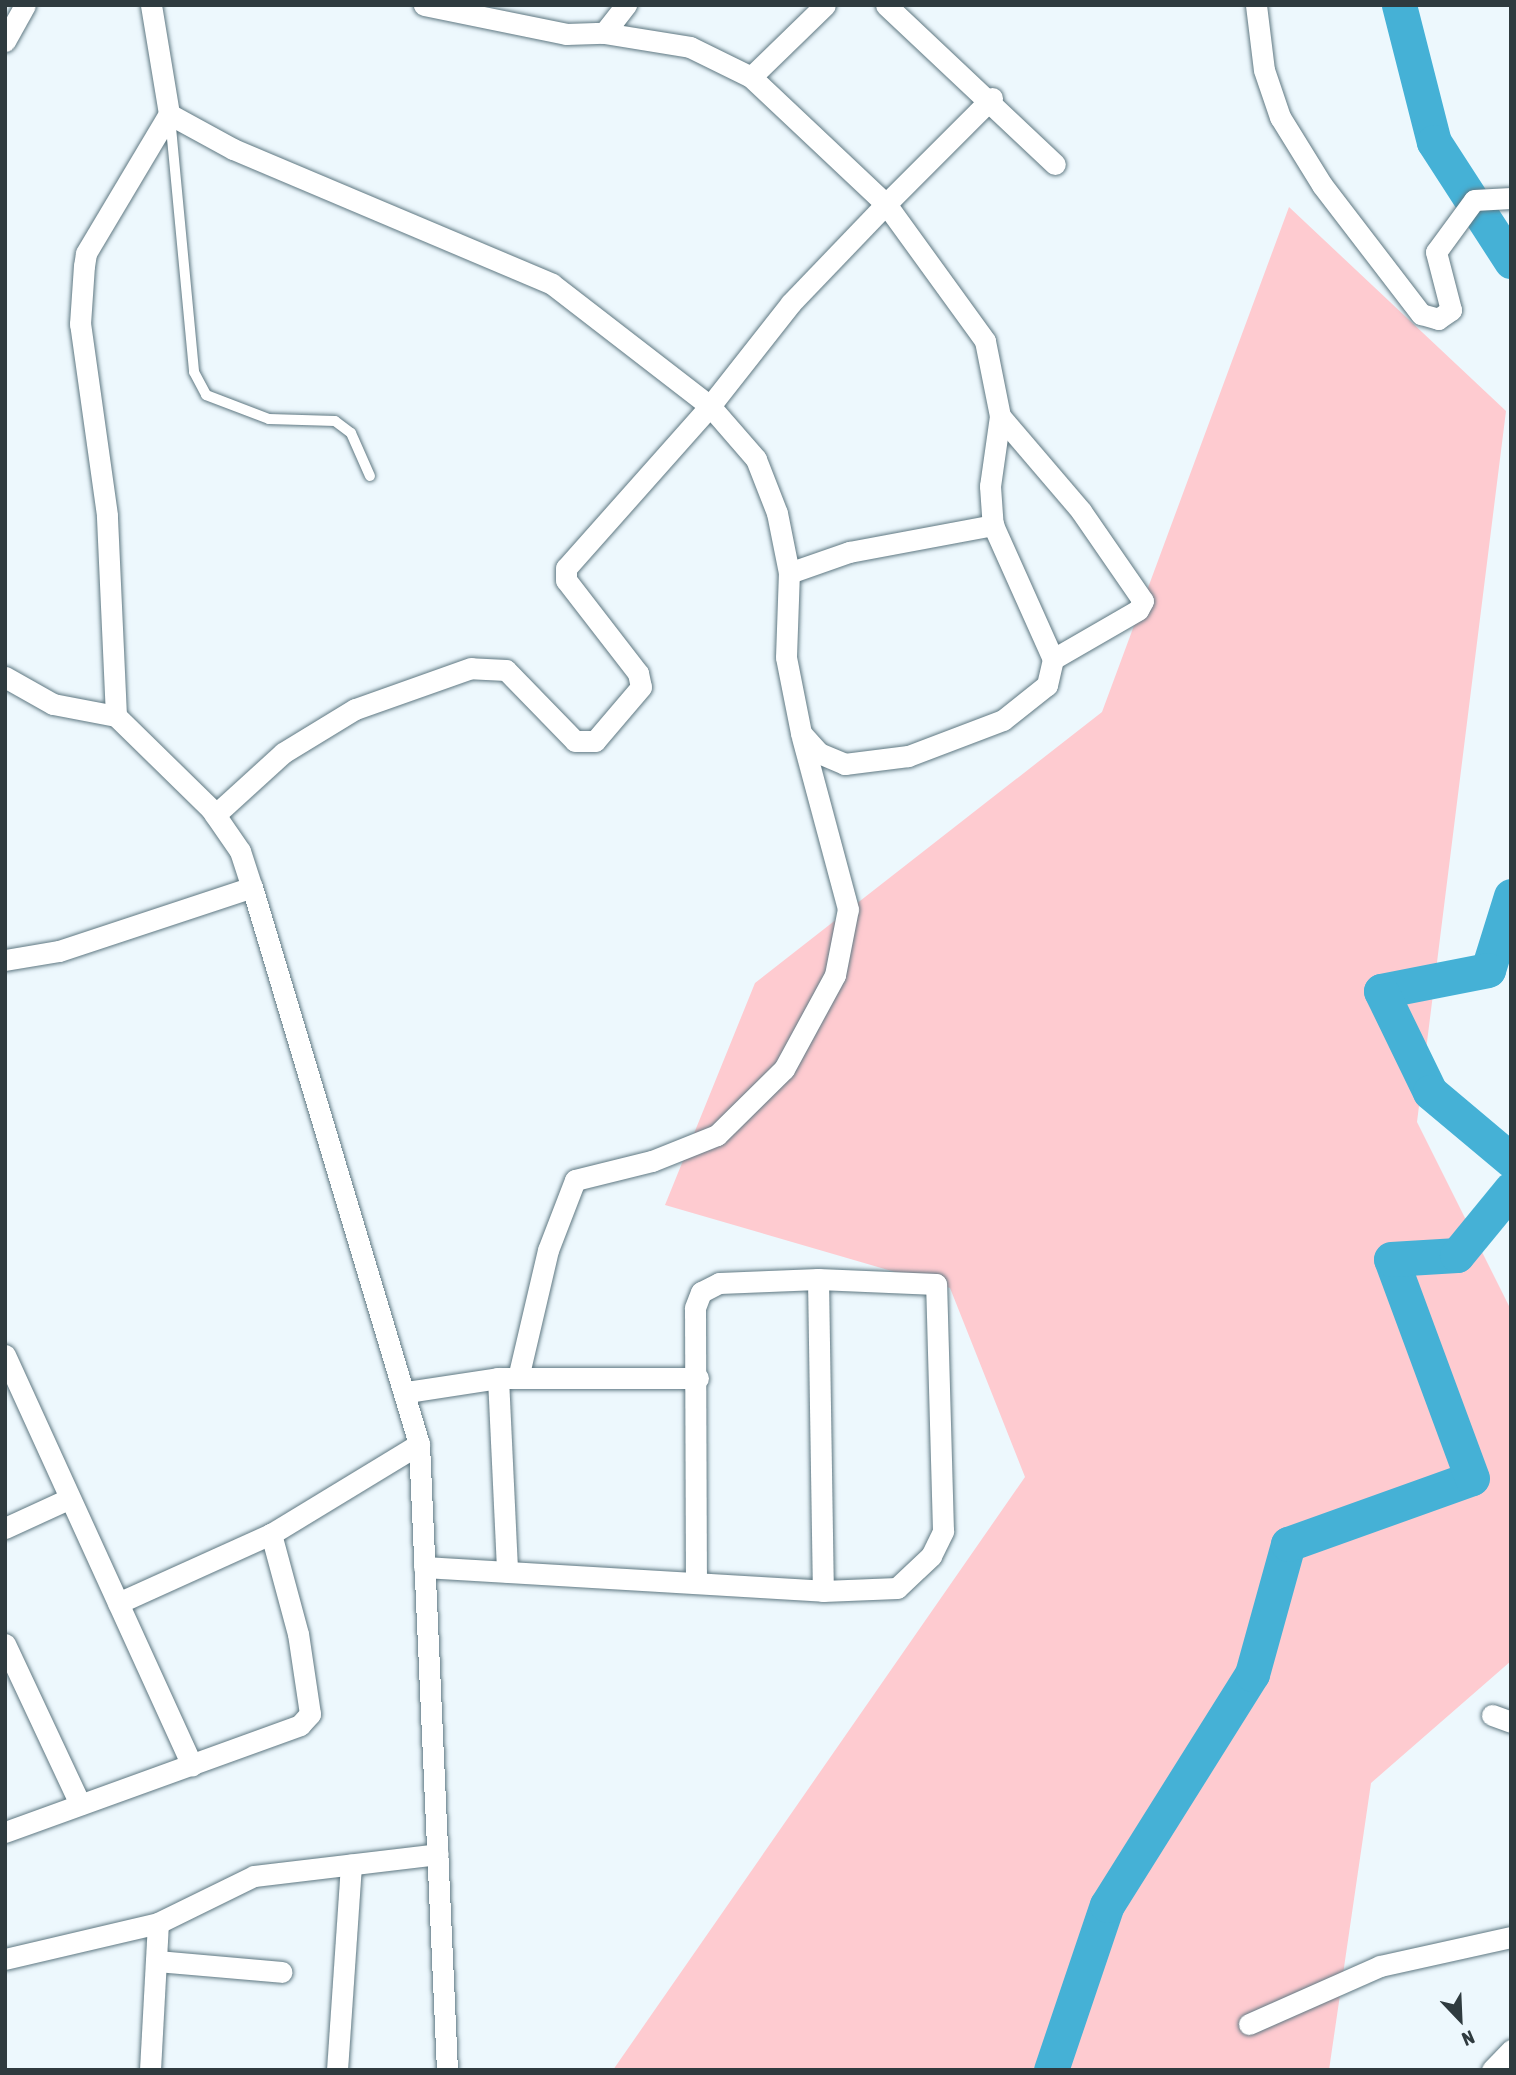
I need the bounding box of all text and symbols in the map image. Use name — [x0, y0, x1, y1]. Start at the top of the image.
north arrow — [1425, 1984, 1495, 2054]
text: N — [1459, 2026, 1478, 2051]

